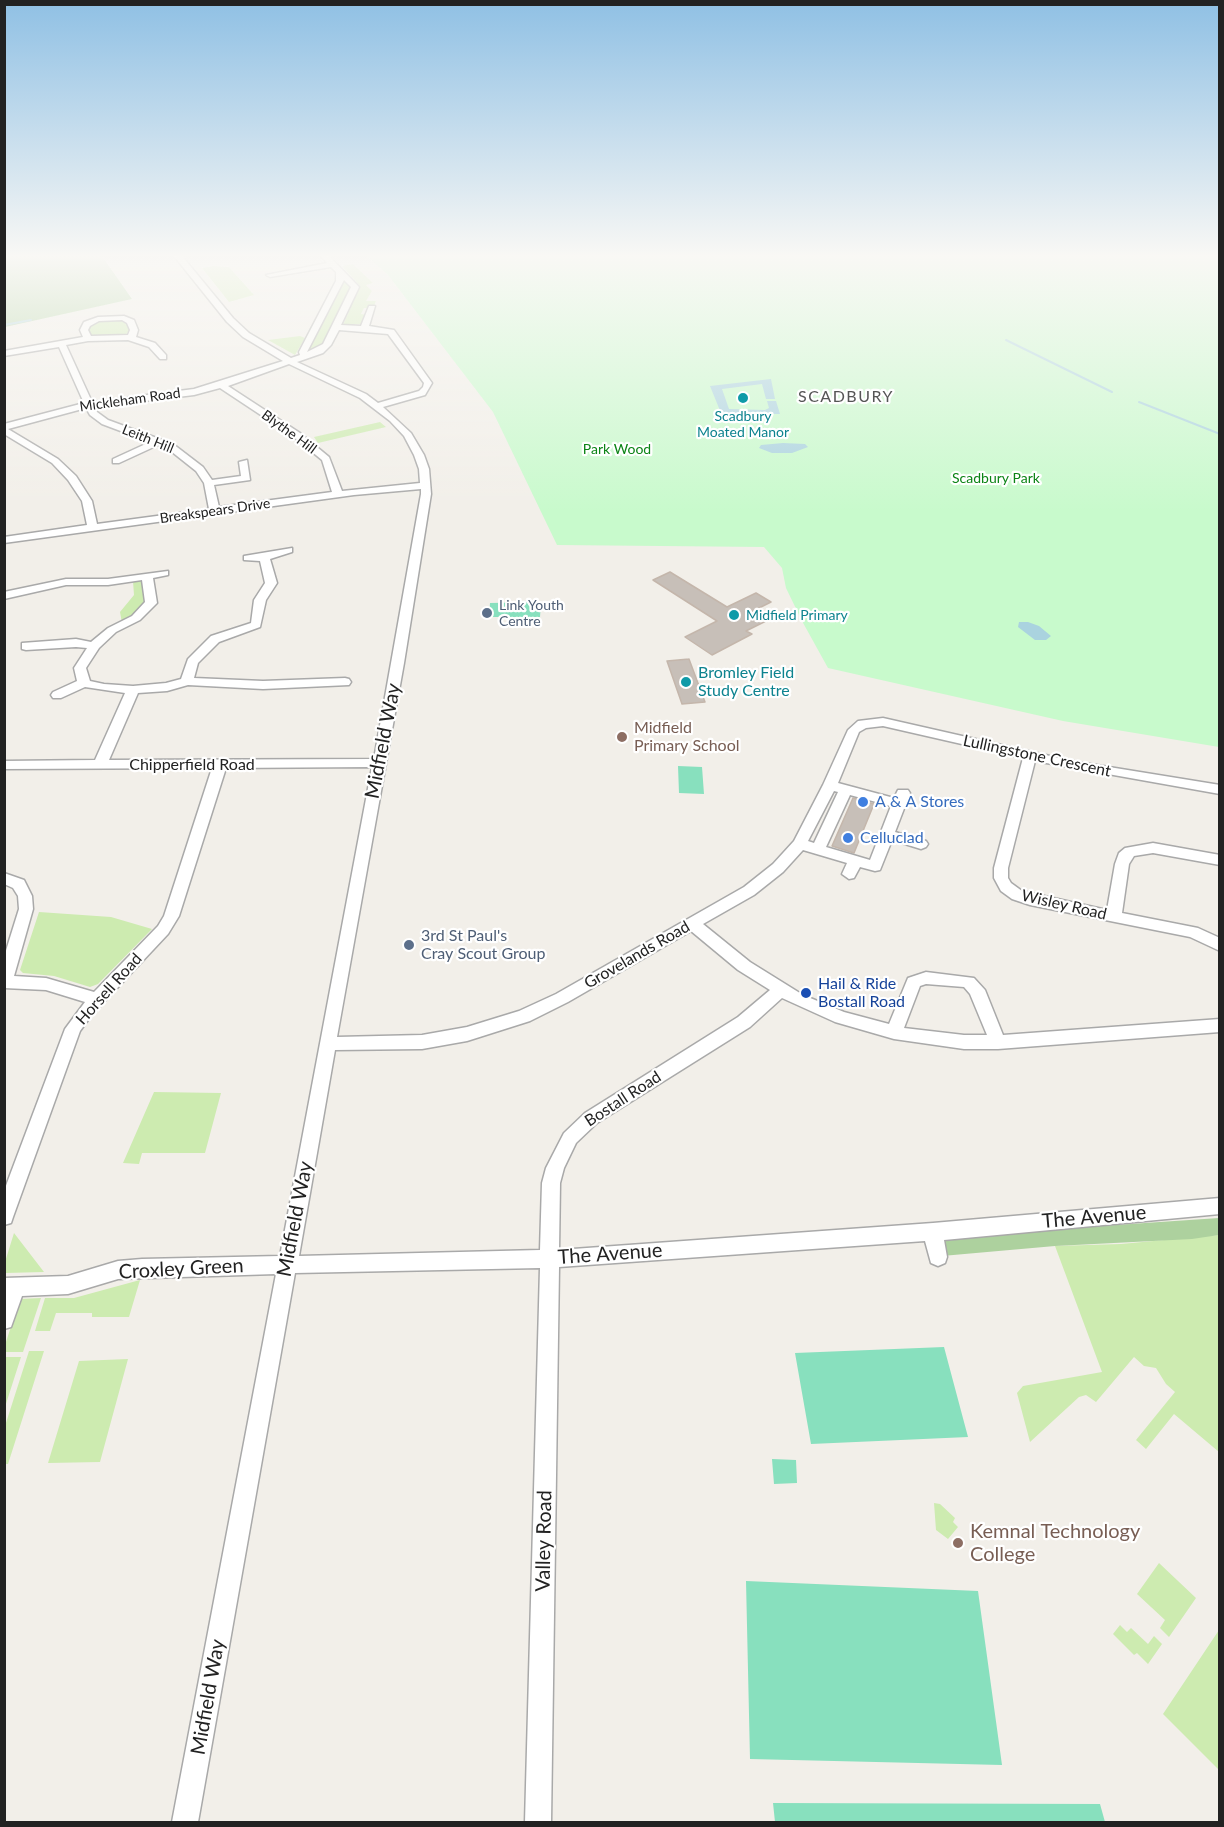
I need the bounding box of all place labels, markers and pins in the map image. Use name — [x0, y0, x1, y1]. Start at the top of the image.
marker: Scadbury Moated Manor — [736, 391, 750, 405]
place label: Scadbury Moated Manor — [697, 408, 789, 440]
place label: Link Youth Centre — [499, 597, 564, 630]
marker: Link Youth Centre — [480, 606, 494, 620]
place label: Midfield Primary — [746, 607, 848, 623]
marker: Midfield Primary — [727, 608, 741, 622]
place label: Bromley Field Study Centre — [698, 663, 794, 701]
marker: Bromley Field Study Centre — [679, 675, 693, 689]
place label: Midfield Primary School — [634, 718, 740, 756]
marker: Midfield Primary School — [615, 730, 629, 744]
place label: A & A Stores — [875, 792, 964, 812]
marker: A & A Stores — [856, 795, 870, 809]
place label: Celluclad — [860, 828, 924, 848]
marker: Celluclad — [841, 831, 855, 845]
place label: 3rd St Paul's Cray Scout Group — [421, 926, 545, 964]
marker: 3rd St Paul's Cray Scout Group — [402, 938, 416, 952]
place label: Hail & Ride Bostall Road — [818, 974, 905, 1012]
marker: Hail & Ride Bostall Road — [799, 986, 813, 1000]
place label: Kemnal Technology College — [970, 1520, 1140, 1567]
marker: Kemnal Technology College — [951, 1536, 965, 1550]

